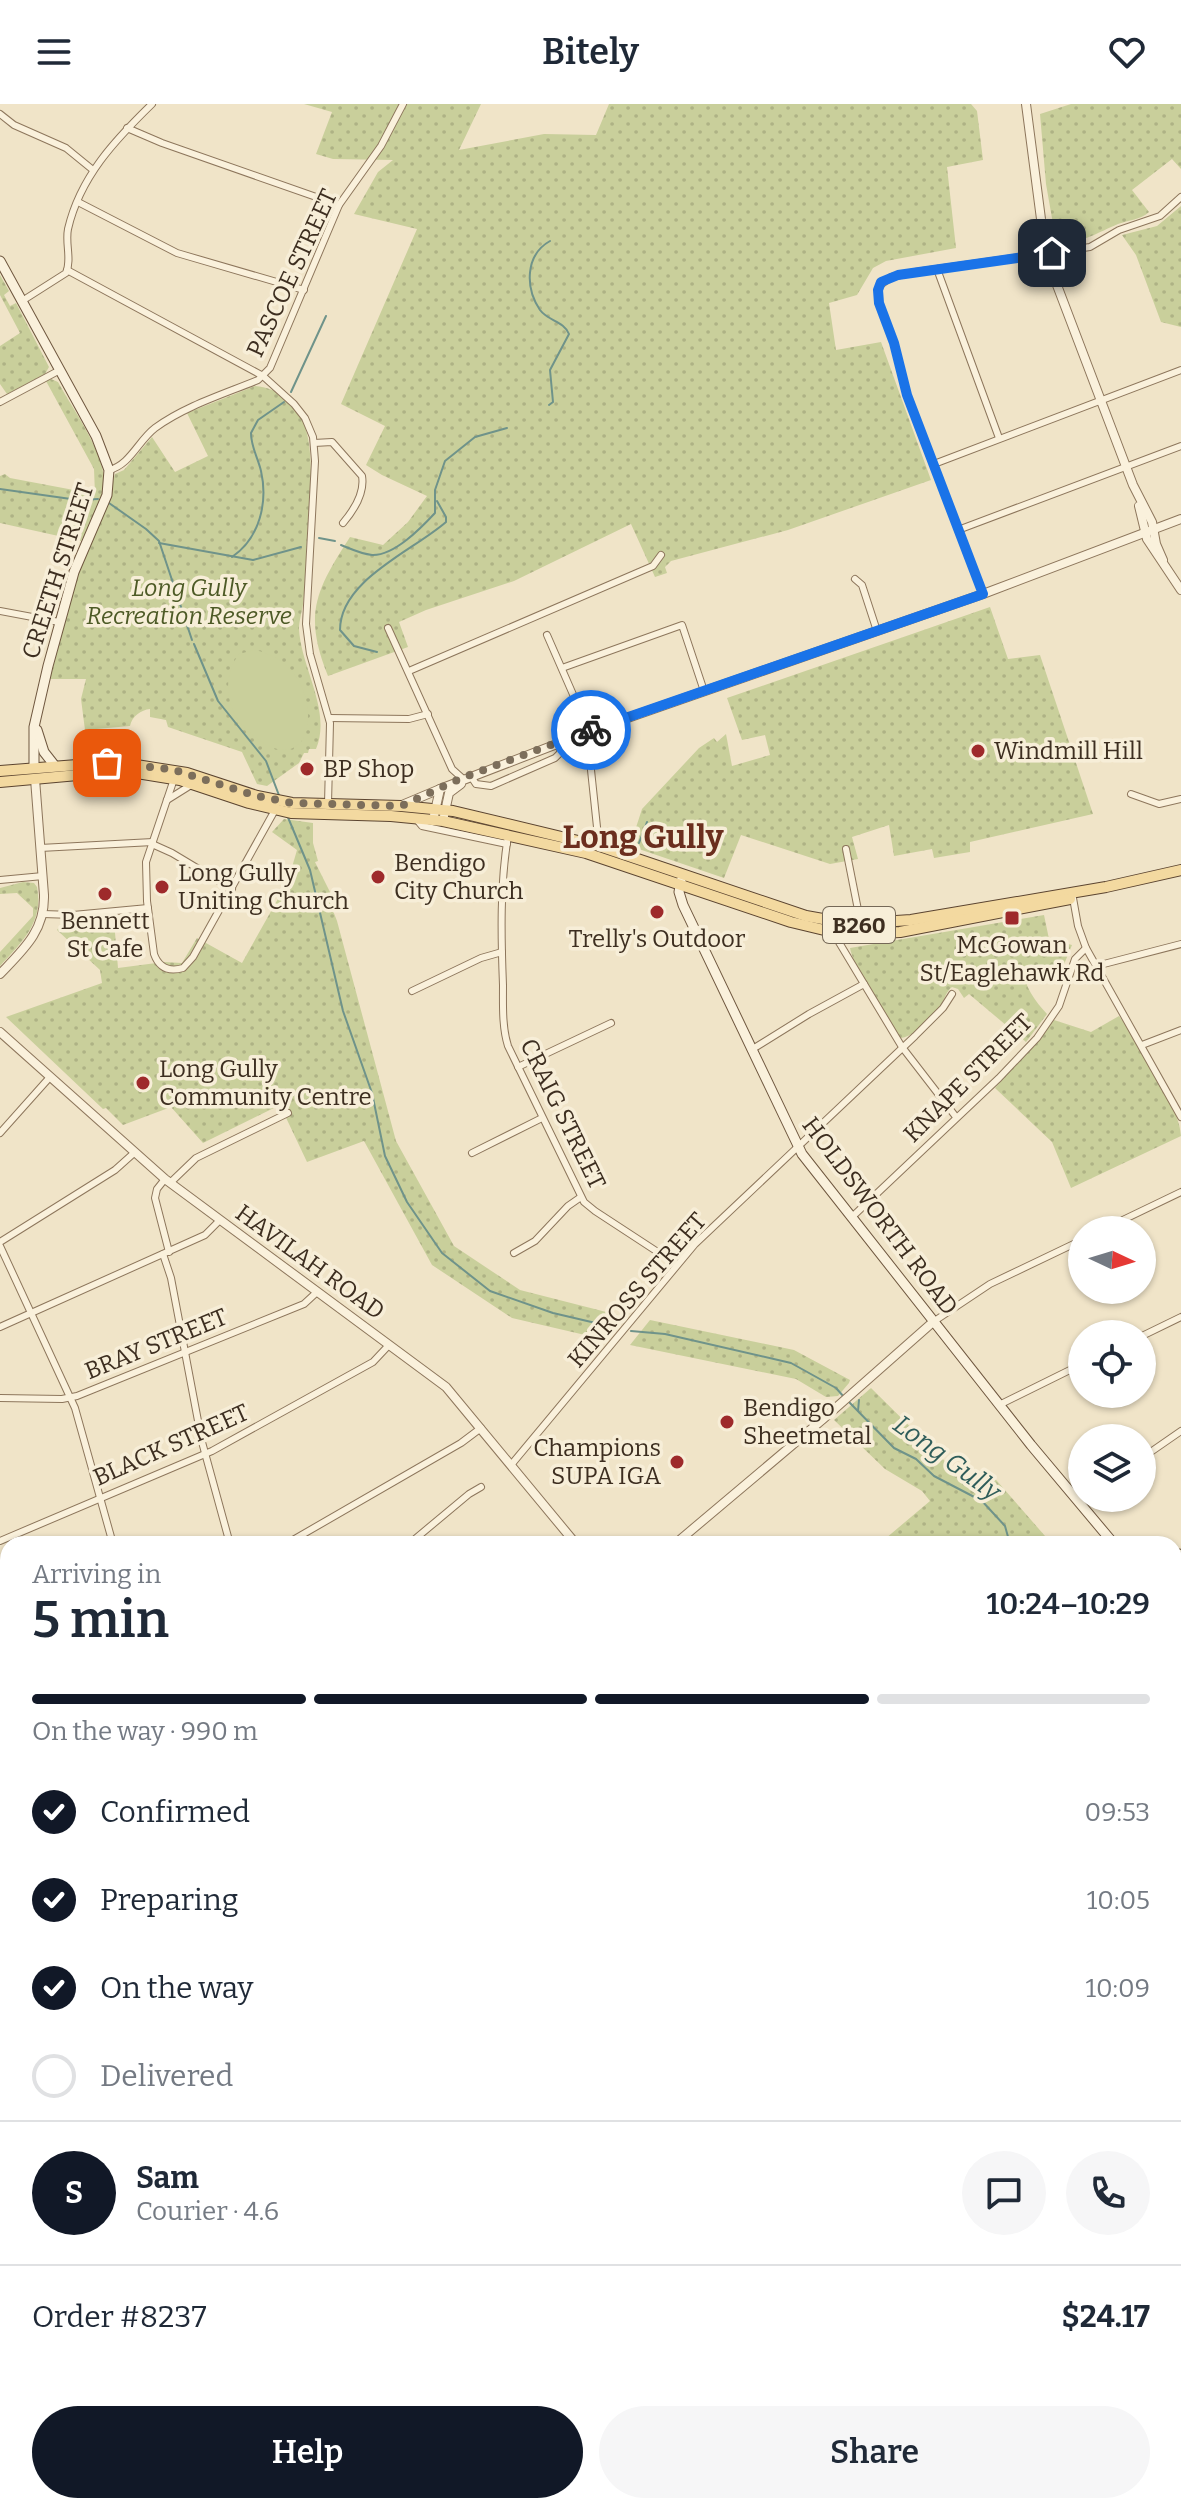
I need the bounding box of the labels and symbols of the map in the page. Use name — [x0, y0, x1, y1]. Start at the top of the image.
street label: PASCOE STREET — [241, 185, 343, 361]
pin — [1018, 219, 1086, 287]
street label: CREETH STREET — [16, 480, 100, 662]
park label: Long Gully Recreation Reserve — [86, 574, 292, 630]
courier — [551, 690, 631, 770]
pin — [73, 729, 141, 797]
place label: Windmill Hill — [994, 737, 1143, 765]
marker: Windmill Hill — [969, 742, 987, 760]
place label: BP Shop — [323, 755, 414, 783]
marker: BP Shop — [298, 760, 316, 778]
district label: Long Gully — [563, 818, 724, 856]
place label: Bendigo City Church — [394, 849, 523, 905]
place label: Long Gully Uniting Church — [178, 859, 349, 915]
marker: Bendigo City Church — [369, 868, 387, 886]
marker: Long Gully Uniting Church — [153, 878, 171, 896]
marker: Bennett St Cafe — [96, 885, 114, 903]
marker: Trelly's Outdoor — [648, 903, 666, 921]
place label: Bennett St Cafe — [60, 907, 150, 963]
road number: B260 — [823, 907, 895, 943]
marker: McGowan St/Eaglehawk Rd — [1003, 909, 1021, 927]
place label: Trelly's Outdoor — [569, 925, 746, 953]
place label: McGowan St/Eaglehawk Rd — [920, 931, 1104, 987]
street label: KNAPE STREET — [898, 1008, 1038, 1148]
street label: CRAIG STREET — [514, 1034, 612, 1194]
place label: Long Gully Community Centre — [159, 1055, 372, 1111]
marker: Long Gully Community Centre — [134, 1074, 152, 1092]
street label: HOLDSWORTH ROAD — [796, 1112, 964, 1320]
street label: HAVILAH ROAD — [230, 1199, 390, 1325]
street label: KINROSS STREET — [562, 1207, 712, 1373]
north arrow — [1068, 1216, 1156, 1304]
street label: BRAY STREET — [81, 1303, 231, 1385]
place label: Bendigo Sheetmetal — [743, 1394, 872, 1450]
street label: BLACK STREET — [89, 1398, 253, 1492]
water label: Long Gully — [887, 1409, 1008, 1508]
marker: Bendigo Sheetmetal — [718, 1413, 736, 1431]
place label: Champions SUPA IGA — [533, 1434, 661, 1490]
marker: Champions SUPA IGA — [668, 1453, 686, 1471]

